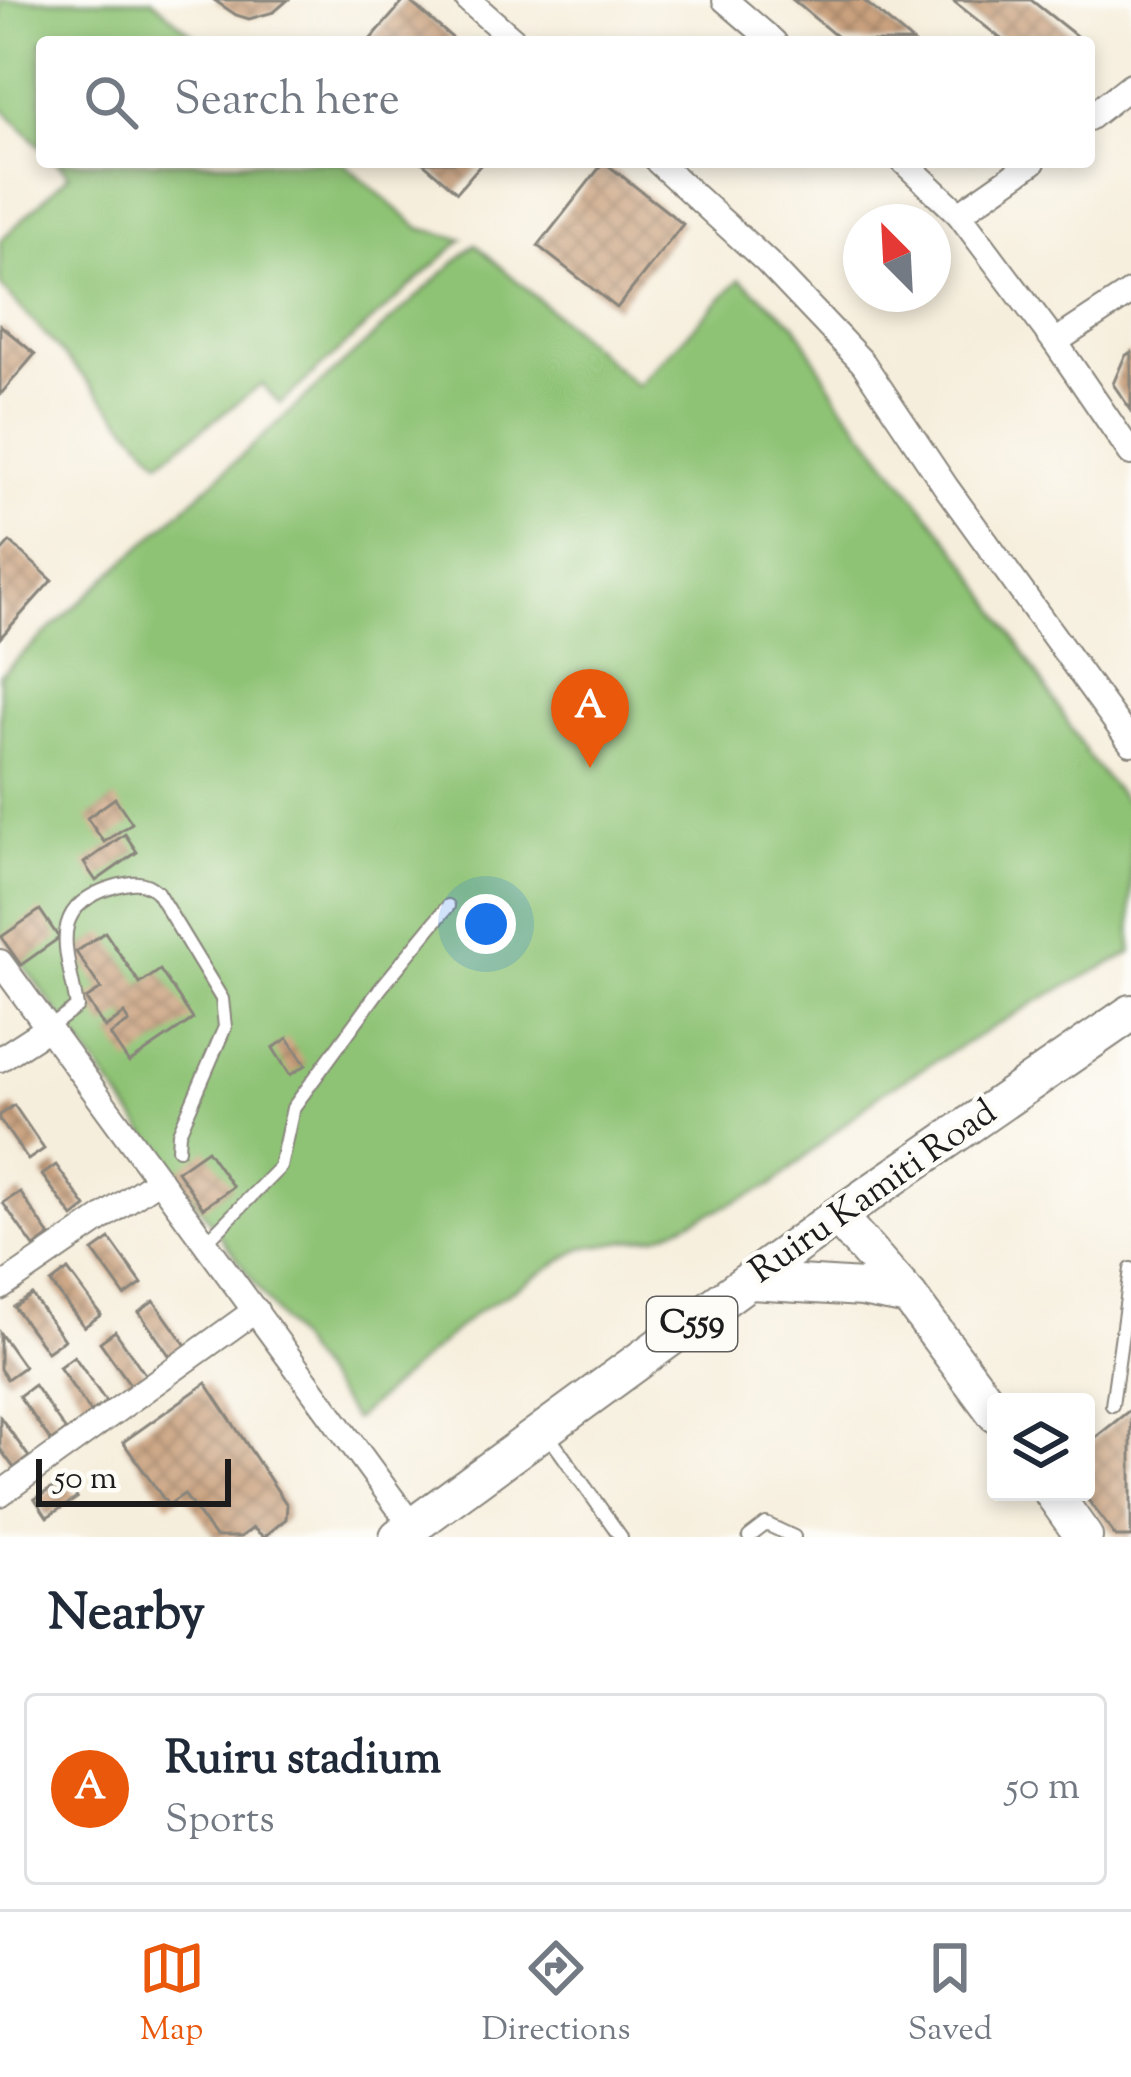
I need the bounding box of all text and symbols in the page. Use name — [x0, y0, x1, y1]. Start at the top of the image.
search box — [36, 36, 1095, 168]
icon: search — [78, 69, 144, 135]
text: Search here — [174, 70, 400, 135]
north arrow — [843, 204, 951, 312]
pin: A — [551, 669, 629, 768]
your location — [456, 894, 516, 954]
street label: Ruiru Kamiti Road — [740, 1088, 1008, 1298]
road number: C559 — [647, 1297, 737, 1351]
map controls — [987, 1393, 1095, 1501]
button: layers — [987, 1393, 1095, 1501]
scale bar — [36, 1453, 231, 1506]
text: 50 m — [54, 1456, 117, 1504]
text: Nearby — [48, 1579, 205, 1652]
text: Ruiru stadium — [165, 1729, 441, 1794]
text: A — [74, 1761, 106, 1817]
text: 50 m — [1005, 1761, 1080, 1817]
text: Sports — [165, 1794, 275, 1850]
tab: Map — [139, 1935, 205, 2055]
tab: Directions — [482, 1935, 631, 2055]
tab: Saved — [908, 1935, 992, 2055]

